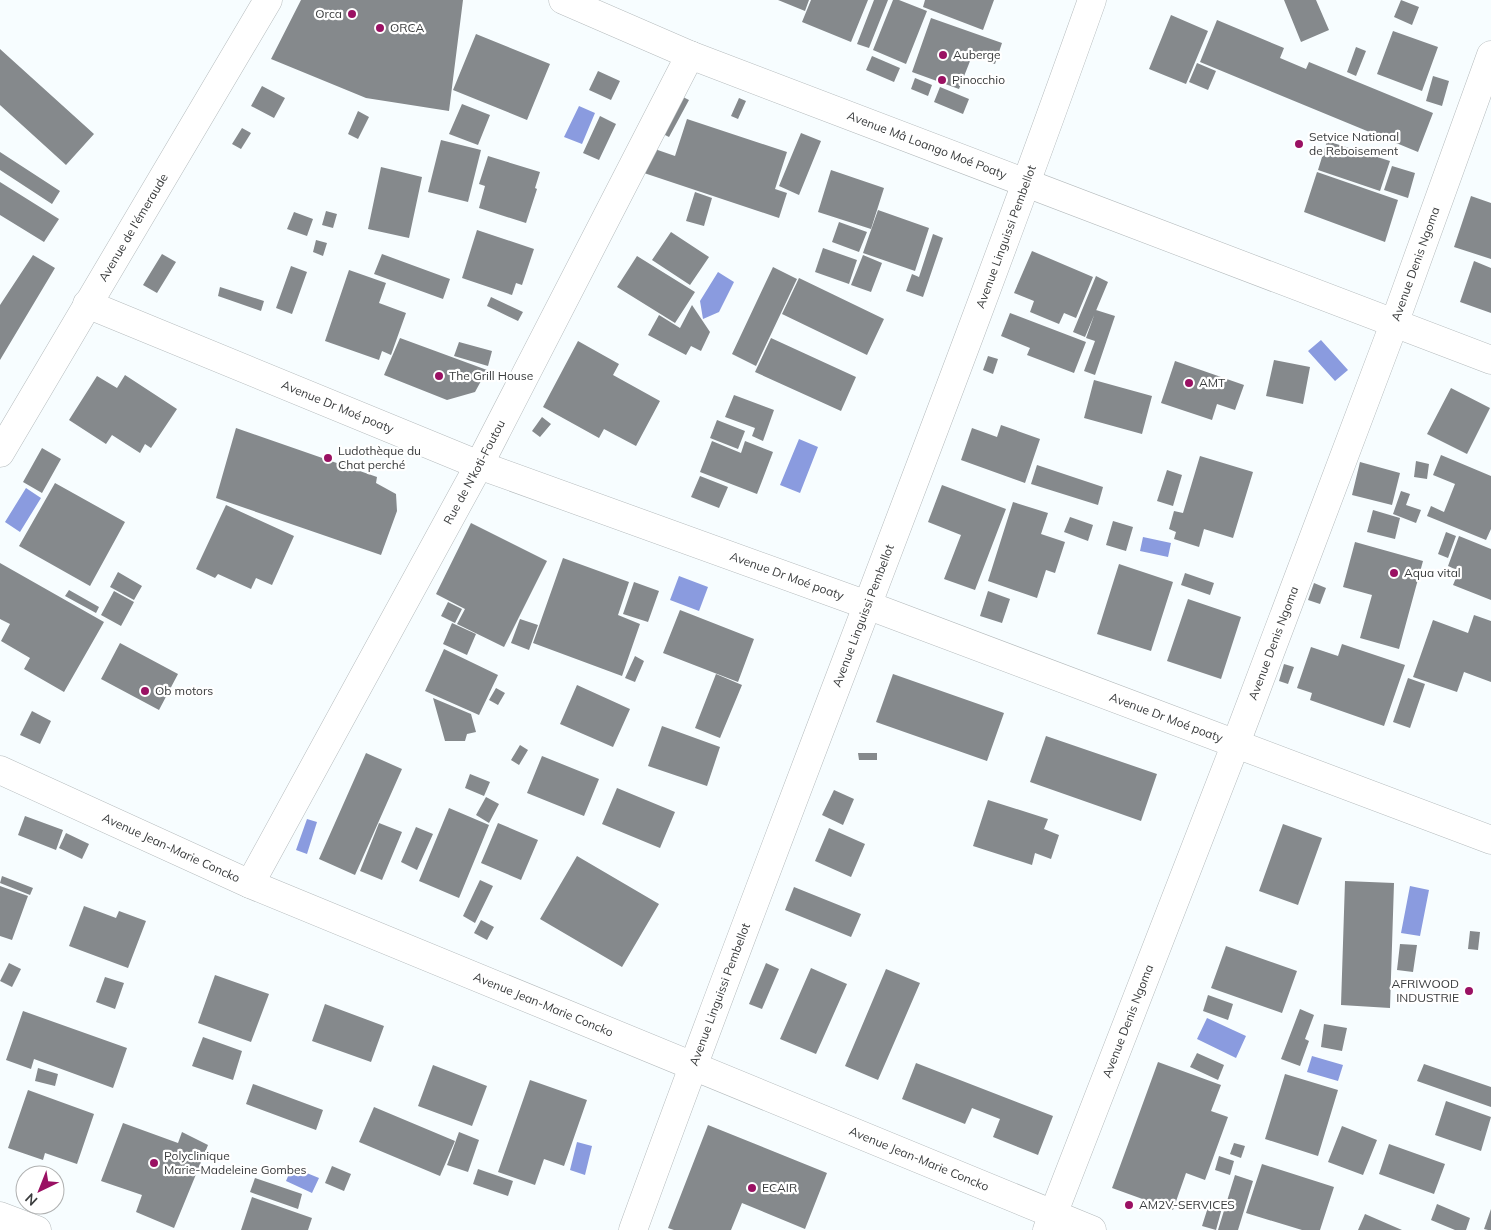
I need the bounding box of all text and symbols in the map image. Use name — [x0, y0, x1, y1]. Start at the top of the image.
place label: Orca — [315, 6, 342, 21]
marker: Orca — [346, 8, 358, 20]
place label: ORCA — [390, 20, 425, 35]
marker: ORCA — [374, 22, 386, 34]
place label: Auberge — [953, 47, 1001, 62]
marker: Auberge — [937, 49, 949, 61]
place label: Pinocchio — [952, 72, 1005, 87]
marker: Pinocchio — [936, 74, 948, 86]
street label: Avenue Mâ Loango Moé Poaty — [845, 108, 1010, 182]
place label: Setvice National de Reboisement — [1309, 129, 1399, 158]
marker: Setvice National de Reboisement — [1293, 138, 1305, 150]
street label: Avenue Linguissi Pembellot — [972, 163, 1039, 310]
street label: Avenue de l'émeraude — [95, 170, 171, 284]
street label: Avenue Denis Ngoma — [1388, 205, 1443, 323]
place label: The Grill House — [449, 368, 533, 383]
marker: The Grill House — [433, 370, 445, 382]
place label: AMT — [1199, 375, 1226, 390]
street label: Avenue Dr Moé poaty — [279, 377, 397, 437]
marker: AMT — [1183, 377, 1195, 389]
street label: Rue de N'koti-Foutou — [440, 417, 508, 527]
place label: Ludothèque du Chat perché — [338, 443, 421, 472]
marker: Ludothèque du Chat perché — [322, 452, 334, 464]
street label: Avenue Linguissi Pembellot — [829, 542, 897, 689]
street label: Avenue Dr Moé poaty — [728, 548, 847, 603]
place label: Aqua vital — [1404, 565, 1461, 580]
marker: Aqua vital — [1388, 567, 1400, 579]
street label: Avenue Denis Ngoma — [1245, 584, 1301, 702]
place label: Ob motors — [155, 683, 213, 698]
marker: Ob motors — [139, 685, 151, 697]
street label: Avenue Dr Moé poaty — [1108, 689, 1226, 746]
street label: Avenue Jean-Marie Concko — [100, 810, 243, 886]
street label: Avenue Linguissi Pembellot — [686, 921, 753, 1068]
street label: Avenue Denis Ngoma — [1099, 962, 1156, 1080]
street label: Avenue Jean-Marie Concko — [471, 969, 616, 1040]
place label: AFRIWOOD INDUSTRIE — [1391, 976, 1459, 1005]
marker: AFRIWOOD INDUSTRIE — [1463, 985, 1475, 997]
street label: Avenue Jean-Marie Concko — [847, 1123, 991, 1194]
place label: Polyclinique Marie-Madeleine Gombes — [164, 1148, 307, 1177]
marker: Polyclinique Marie-Madeleine Gombes — [148, 1157, 160, 1169]
north arrow — [15, 1165, 65, 1215]
place label: ECAIR — [762, 1180, 797, 1195]
marker: ECAIR — [746, 1182, 758, 1194]
text: N — [21, 1189, 41, 1210]
place label: AM2V-SERVICES — [1139, 1197, 1235, 1212]
marker: AM2V-SERVICES — [1123, 1199, 1135, 1211]

